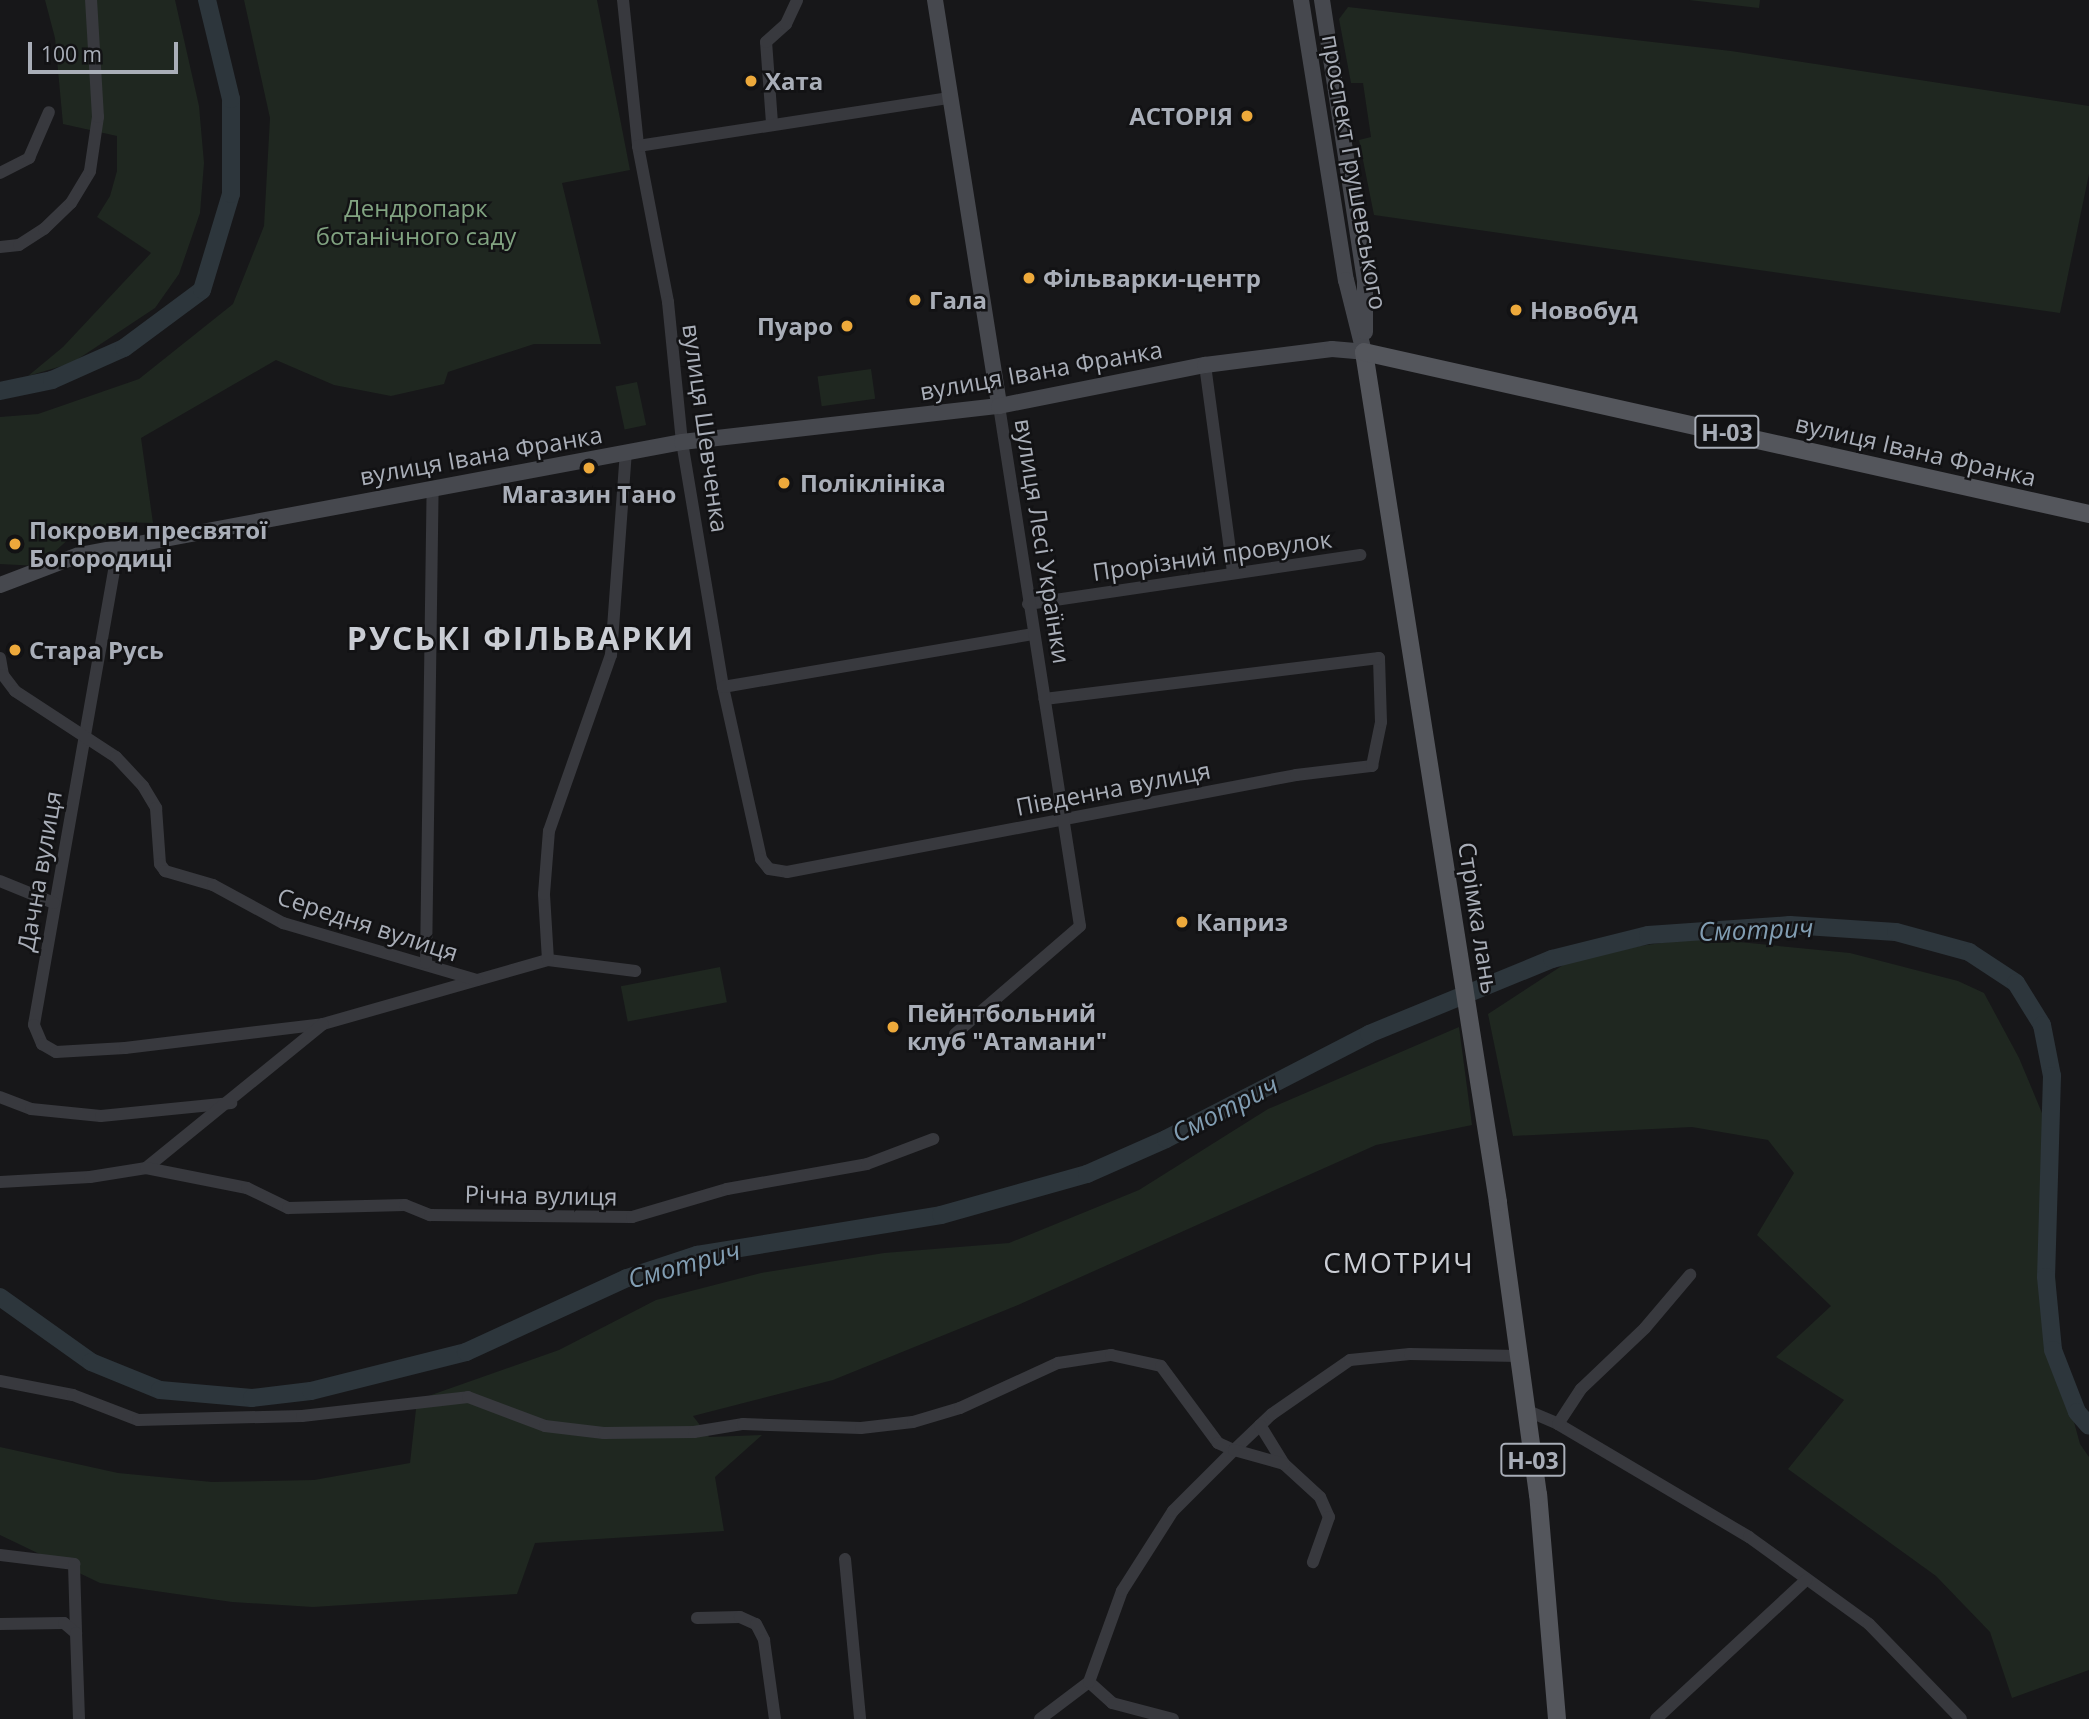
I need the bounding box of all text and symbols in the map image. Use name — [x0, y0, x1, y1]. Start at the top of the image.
scale bar — [32, 28, 182, 72]
street label: проспект Грушевського — [1317, 32, 1393, 312]
text: 100 m — [41, 40, 102, 68]
place label: Хата — [765, 67, 823, 95]
marker: Хата — [743, 73, 759, 89]
place label: АСТОРІЯ — [1129, 102, 1233, 130]
marker: АСТОРІЯ — [1239, 108, 1255, 124]
park label: Дендропарк ботанічного саду — [316, 194, 516, 250]
place label: Фільварки-центр — [1043, 264, 1261, 292]
marker: Фільварки-центр — [1021, 270, 1037, 286]
place label: Гала — [929, 286, 987, 314]
marker: Гала — [907, 292, 923, 308]
place label: Новобуд — [1530, 296, 1638, 324]
marker: Новобуд — [1508, 302, 1524, 318]
place label: Пуаро — [757, 312, 833, 340]
marker: Пуаро — [839, 318, 855, 334]
street label: вулиця Шевченка — [677, 322, 735, 534]
street label: вулиця Івана Франка — [917, 334, 1165, 406]
street label: вулиця Івана Франка — [1793, 408, 2039, 492]
road number: Н-03 — [1694, 412, 1760, 452]
street label: вулиця Лесі Українки — [1009, 416, 1077, 666]
street label: вулиця Івана Франка — [357, 419, 605, 491]
marker: Магазин Тано — [581, 460, 597, 476]
place label: Поліклініка — [800, 469, 946, 497]
marker: Поліклініка — [774, 473, 794, 493]
place label: Магазин Тано — [502, 480, 676, 508]
place label: Покрови пресвятої Богородиці — [29, 516, 267, 572]
street label: Прорізний провулок — [1091, 524, 1333, 586]
marker: Покрови пресвятої Богородиці — [7, 536, 23, 552]
district label: РУСЬКІ ФІЛЬВАРКИ — [349, 619, 693, 657]
place label: Стара Русь — [29, 636, 164, 664]
marker: Стара Русь — [7, 642, 23, 658]
street label: Південна вулиця — [1013, 755, 1213, 821]
street label: Дачна вулиця — [11, 789, 67, 953]
street label: Стрімка лань — [1453, 840, 1505, 996]
street label: Середня вулиця — [274, 881, 462, 967]
place label: Каприз — [1196, 908, 1288, 936]
water label: Смотрич — [1698, 912, 1814, 948]
marker: Каприз — [1174, 914, 1190, 930]
place label: Пейнтбольний клуб "Атамани" — [907, 999, 1107, 1055]
marker: Пейнтбольний клуб "Атамани" — [885, 1019, 901, 1035]
water label: Смотрич — [1167, 1069, 1283, 1149]
street label: Річна вулиця — [464, 1179, 618, 1211]
water label: Смотрич — [624, 1235, 744, 1295]
district label: СМОТРИЧ — [1324, 1245, 1474, 1279]
road number: Н-03 — [1500, 1441, 1566, 1480]

